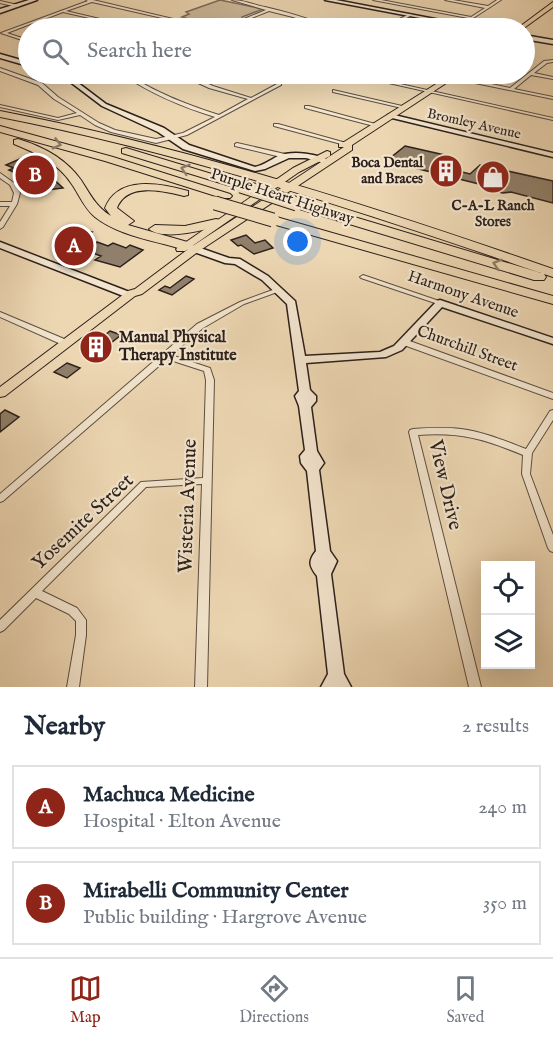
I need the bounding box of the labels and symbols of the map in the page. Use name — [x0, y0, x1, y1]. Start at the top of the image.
street label: Bromley Avenue — [425, 104, 523, 144]
one-way arrow — [51, 137, 61, 150]
pin: B — [15, 152, 54, 198]
building icon: Boca Dental and Braces — [428, 153, 464, 189]
place label: Boca Dental and Braces — [351, 154, 424, 188]
shop icon: C-A-L Ranch Stores — [475, 159, 511, 195]
one-way arrow — [180, 164, 191, 176]
street label: Purple Heart Highway — [208, 164, 356, 230]
place label: C-A-L Ranch Stores — [451, 197, 535, 231]
pin: A — [54, 224, 94, 268]
your location — [283, 227, 312, 256]
one-way arrow — [492, 259, 503, 271]
street label: Harmony Avenue — [405, 267, 521, 323]
street label: Churchill Street — [414, 322, 521, 377]
place label: Manual Physical Therapy Institute — [118, 328, 237, 366]
building icon: Manual Physical Therapy Institute — [78, 329, 114, 365]
street label: View Drive — [422, 437, 467, 532]
street label: Wisteria Avenue — [173, 438, 203, 574]
street label: Yosemite Street — [27, 468, 139, 576]

